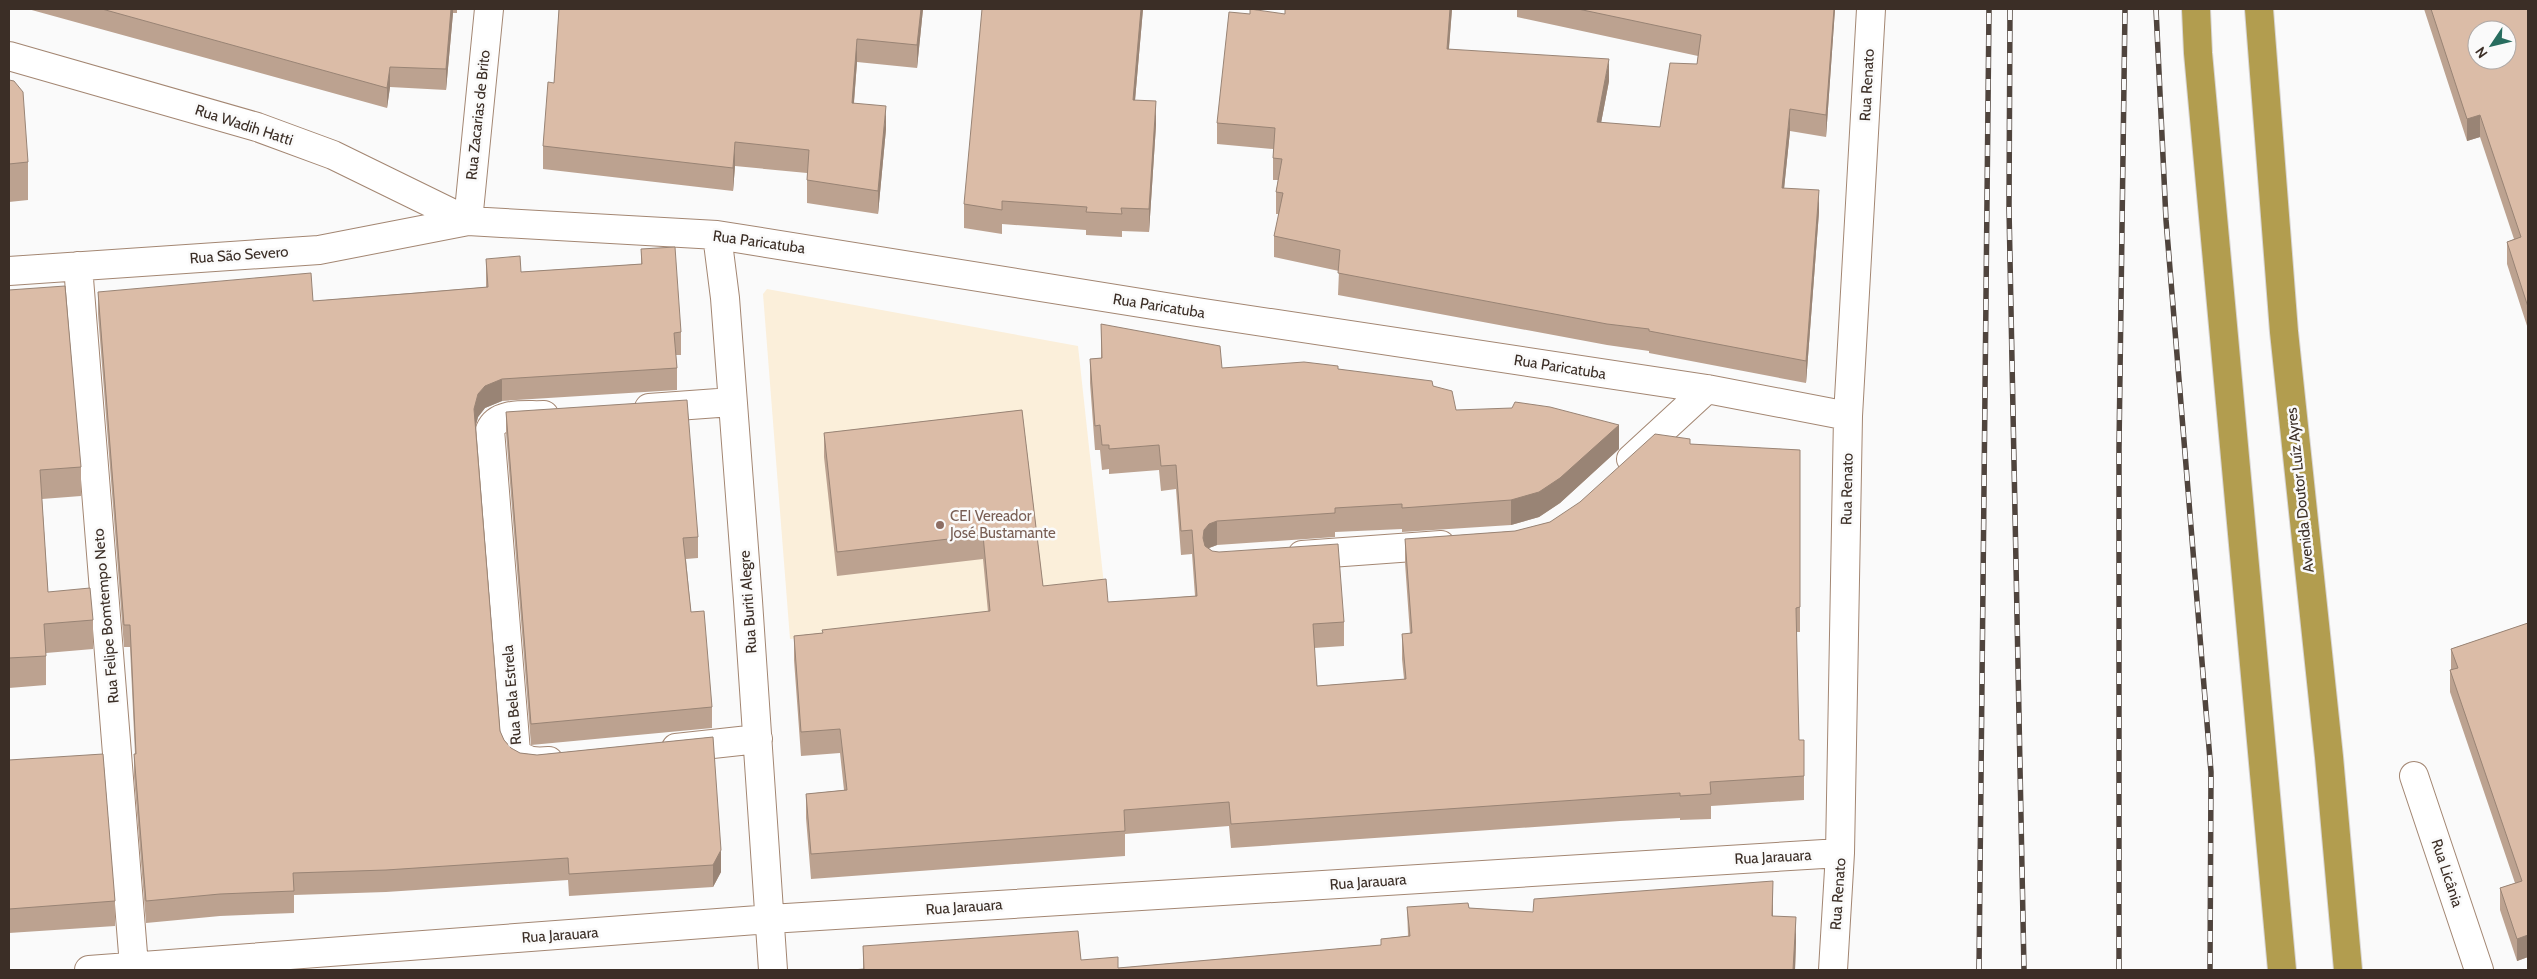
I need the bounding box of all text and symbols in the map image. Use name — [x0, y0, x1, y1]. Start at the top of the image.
north arrow — [2467, 20, 2517, 70]
text: N — [2471, 43, 2492, 62]
street label: Rua Renato — [1856, 48, 1878, 122]
street label: Rua Zacarias de Brito — [462, 49, 494, 181]
street label: Rua Wadih Hatti — [193, 101, 295, 149]
street label: Rua Paricatuba — [712, 227, 807, 258]
street label: Rua São Severo — [189, 243, 289, 267]
street label: Rua Paricatuba — [1112, 290, 1207, 322]
street label: Rua Paricatuba — [1513, 351, 1608, 383]
street label: Avenida Doutor Luíz Ayres — [2282, 407, 2318, 573]
street label: Rua Renato — [1837, 453, 1857, 525]
place label: CEI Vereador José Bustamante — [949, 507, 1056, 542]
marker: CEI Vereador José Bustamante — [934, 519, 946, 531]
street label: Rua Felipe Bomtempo Neto — [89, 528, 123, 704]
street label: Rua Buriti Alegre — [735, 549, 761, 654]
street label: Rua Bela Estrela — [499, 643, 525, 746]
street label: Rua Licânia — [2428, 837, 2467, 910]
street label: Rua Jarauara — [1734, 846, 1813, 868]
street label: Rua Renato — [1826, 857, 1850, 931]
street label: Rua Jarauara — [1329, 870, 1408, 894]
street label: Rua Jarauara — [925, 895, 1004, 919]
street label: Rua Jarauara — [521, 923, 600, 947]

